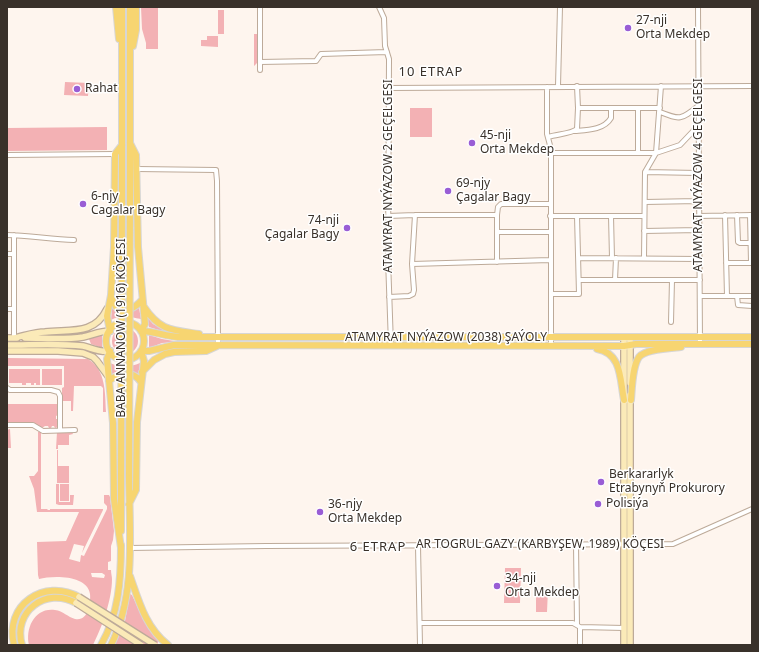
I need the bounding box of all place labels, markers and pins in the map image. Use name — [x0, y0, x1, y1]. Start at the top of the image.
place label: 27-nji Orta Mekdep — [636, 14, 710, 42]
marker: 27-nji Orta Mekdep — [623, 23, 633, 33]
place label: Rahat — [85, 82, 118, 96]
marker: Rahat — [72, 84, 82, 94]
place label: 45-nji Orta Mekdep — [480, 129, 554, 157]
marker: 45-nji Orta Mekdep — [467, 138, 477, 148]
place label: 69-njy Çagalar Bagy — [456, 177, 530, 205]
marker: 69-njy Çagalar Bagy — [443, 186, 453, 196]
place label: 6-njy Cagalar Bagy — [91, 190, 165, 218]
marker: 6-njy Cagalar Bagy — [78, 199, 88, 209]
place label: 74-nji Çagalar Bagy — [265, 214, 339, 242]
marker: 74-nji Çagalar Bagy — [342, 223, 352, 233]
place label: Berkararlyk Etrabynyň Prokurory — [609, 468, 725, 496]
marker: Berkararlyk Etrabynyň Prokurory — [596, 477, 606, 487]
place label: Polisiýa — [606, 497, 648, 511]
place label: 36-njy Orta Mekdep — [328, 498, 402, 526]
marker: Polisiýa — [593, 499, 603, 509]
marker: 36-njy Orta Mekdep — [315, 507, 325, 517]
place label: 34-nji Orta Mekdep — [505, 572, 579, 600]
marker: 34-nji Orta Mekdep — [492, 581, 502, 591]

